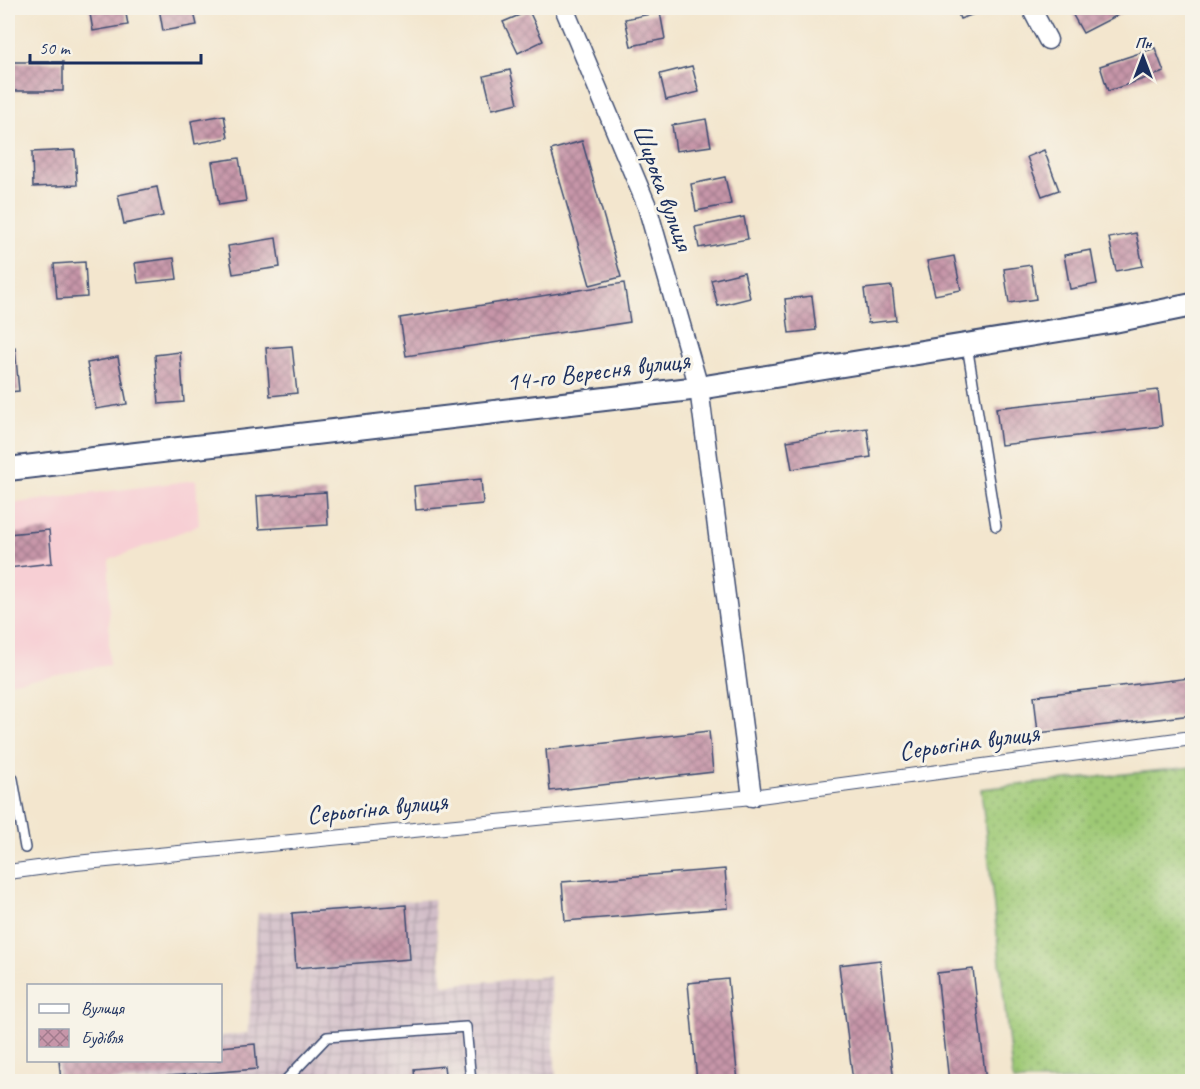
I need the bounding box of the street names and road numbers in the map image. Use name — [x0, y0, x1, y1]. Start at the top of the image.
street label: Широка вулиця — [625, 119, 702, 257]
street label: 14-го Вересня вулиця — [504, 343, 693, 399]
street label: Серьогіна вулиця — [897, 716, 1043, 768]
street label: Серьогіна вулиця — [305, 784, 450, 832]

